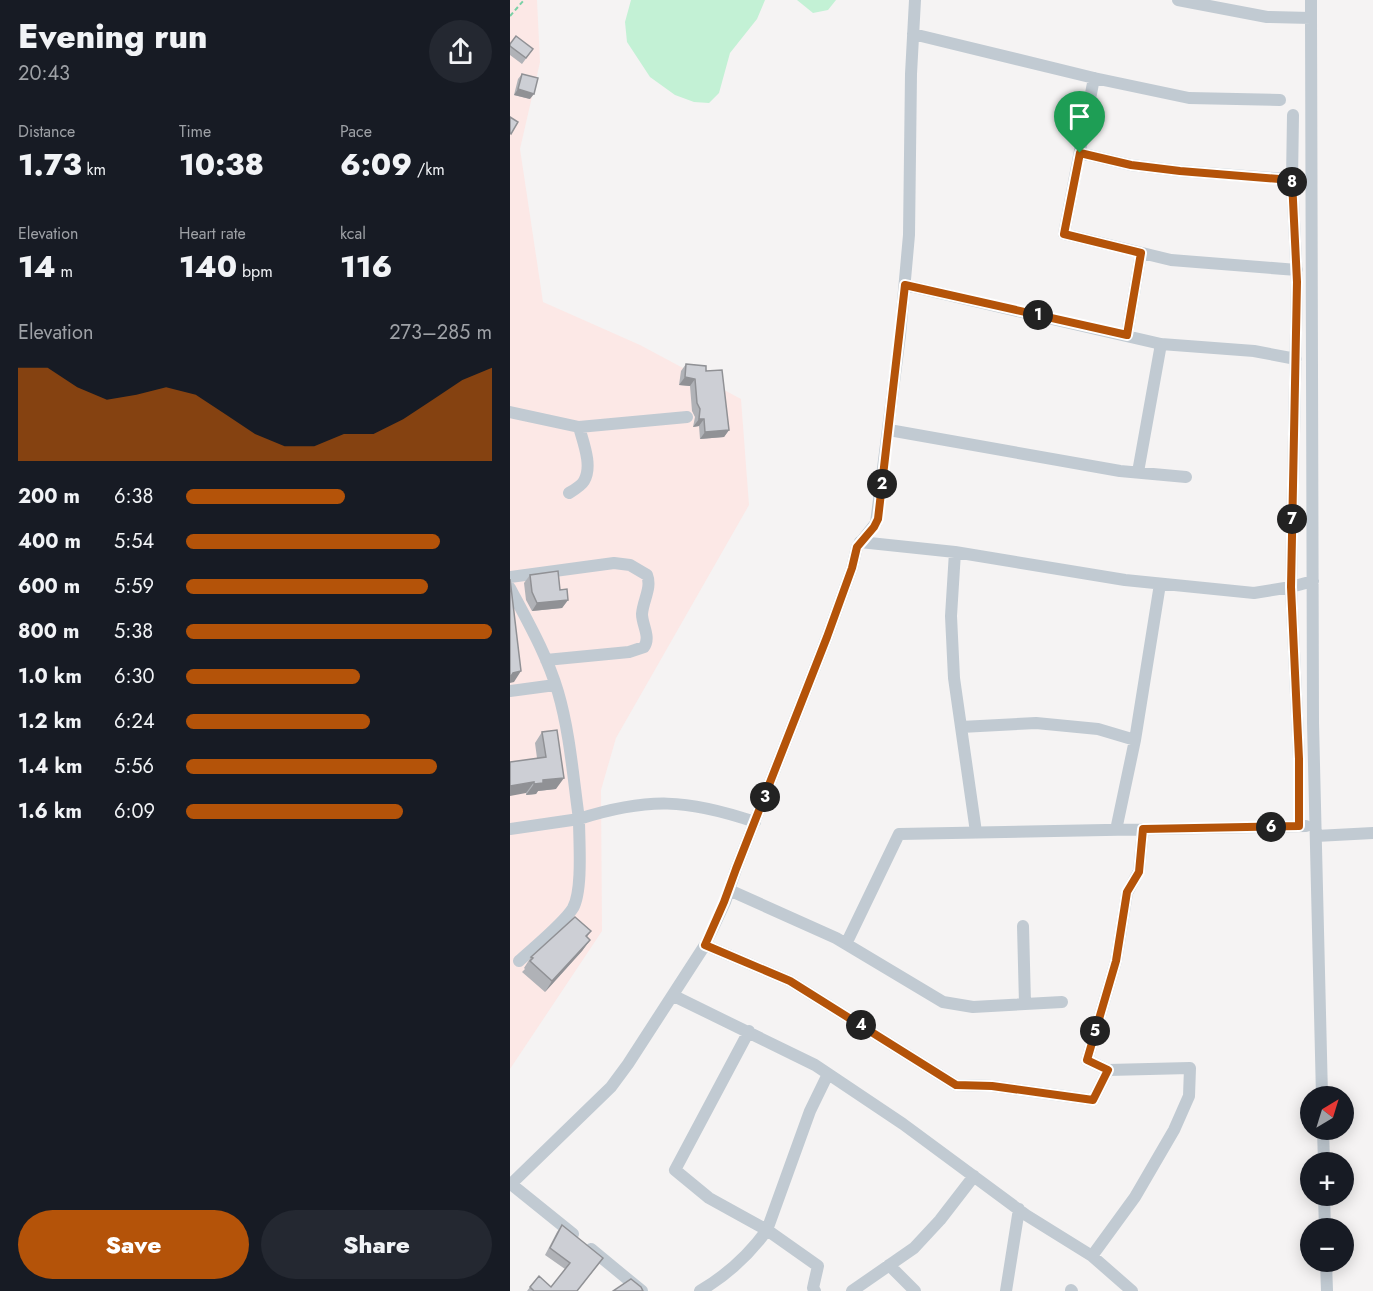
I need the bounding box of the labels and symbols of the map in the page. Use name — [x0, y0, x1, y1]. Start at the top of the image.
pin — [1054, 91, 1105, 153]
pin: 8 — [1277, 167, 1307, 197]
pin: 1 — [1023, 300, 1053, 330]
pin: 2 — [867, 469, 897, 499]
pin: 7 — [1277, 504, 1307, 534]
pin: 3 — [750, 782, 780, 812]
pin: 6 — [1256, 812, 1286, 842]
pin: 4 — [846, 1010, 876, 1040]
pin: 5 — [1080, 1016, 1110, 1046]
north arrow — [1300, 1086, 1354, 1140]

